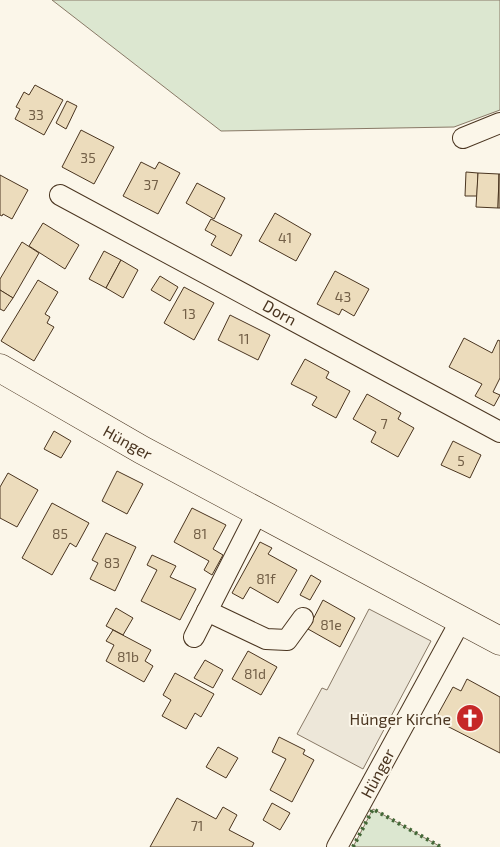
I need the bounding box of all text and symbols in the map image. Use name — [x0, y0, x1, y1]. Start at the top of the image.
house number: 33 — [28, 106, 44, 123]
house number: 35 — [80, 149, 96, 166]
house number: 37 — [144, 176, 158, 193]
house number: 41 — [278, 229, 292, 246]
house number: 43 — [335, 288, 351, 305]
street label: Dorn — [260, 295, 300, 329]
house number: 13 — [182, 305, 196, 322]
house number: 11 — [238, 330, 250, 347]
house number: 7 — [380, 415, 388, 432]
street label: Hünger — [100, 421, 156, 463]
house number: 5 — [457, 452, 465, 469]
house number: 85 — [52, 525, 68, 542]
house number: 81 — [193, 525, 207, 542]
house number: 83 — [104, 554, 120, 571]
house number: 81f — [256, 570, 276, 587]
house number: 81e — [320, 616, 342, 633]
house number: 81b — [117, 648, 139, 665]
house number: 81d — [244, 665, 266, 682]
church icon: Hünger Kirche — [455, 703, 485, 733]
place label: Hünger Kirche — [349, 709, 451, 728]
street label: Hünger — [356, 745, 398, 801]
house number: 71 — [191, 817, 203, 834]

